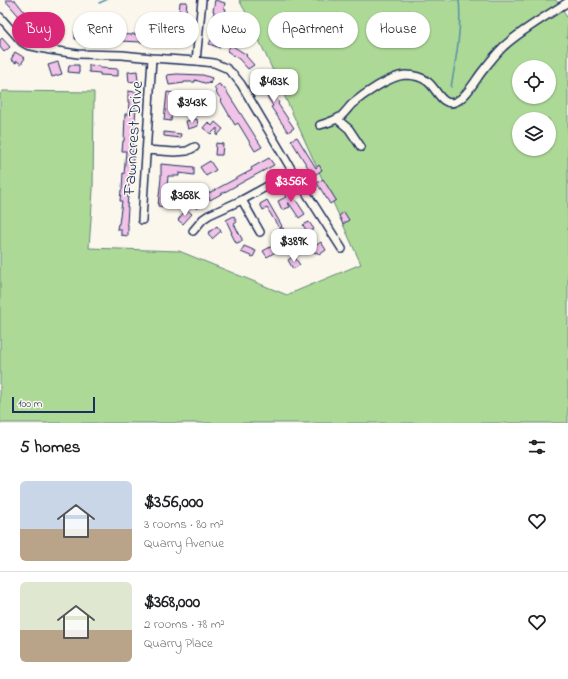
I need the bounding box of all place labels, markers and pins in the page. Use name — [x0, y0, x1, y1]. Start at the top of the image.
pin: $483K — [246, 69, 302, 103]
pin: $343K — [164, 90, 220, 124]
pin: $356K — [263, 169, 319, 203]
pin: $368K — [157, 183, 213, 217]
pin: $389K — [266, 229, 322, 263]

